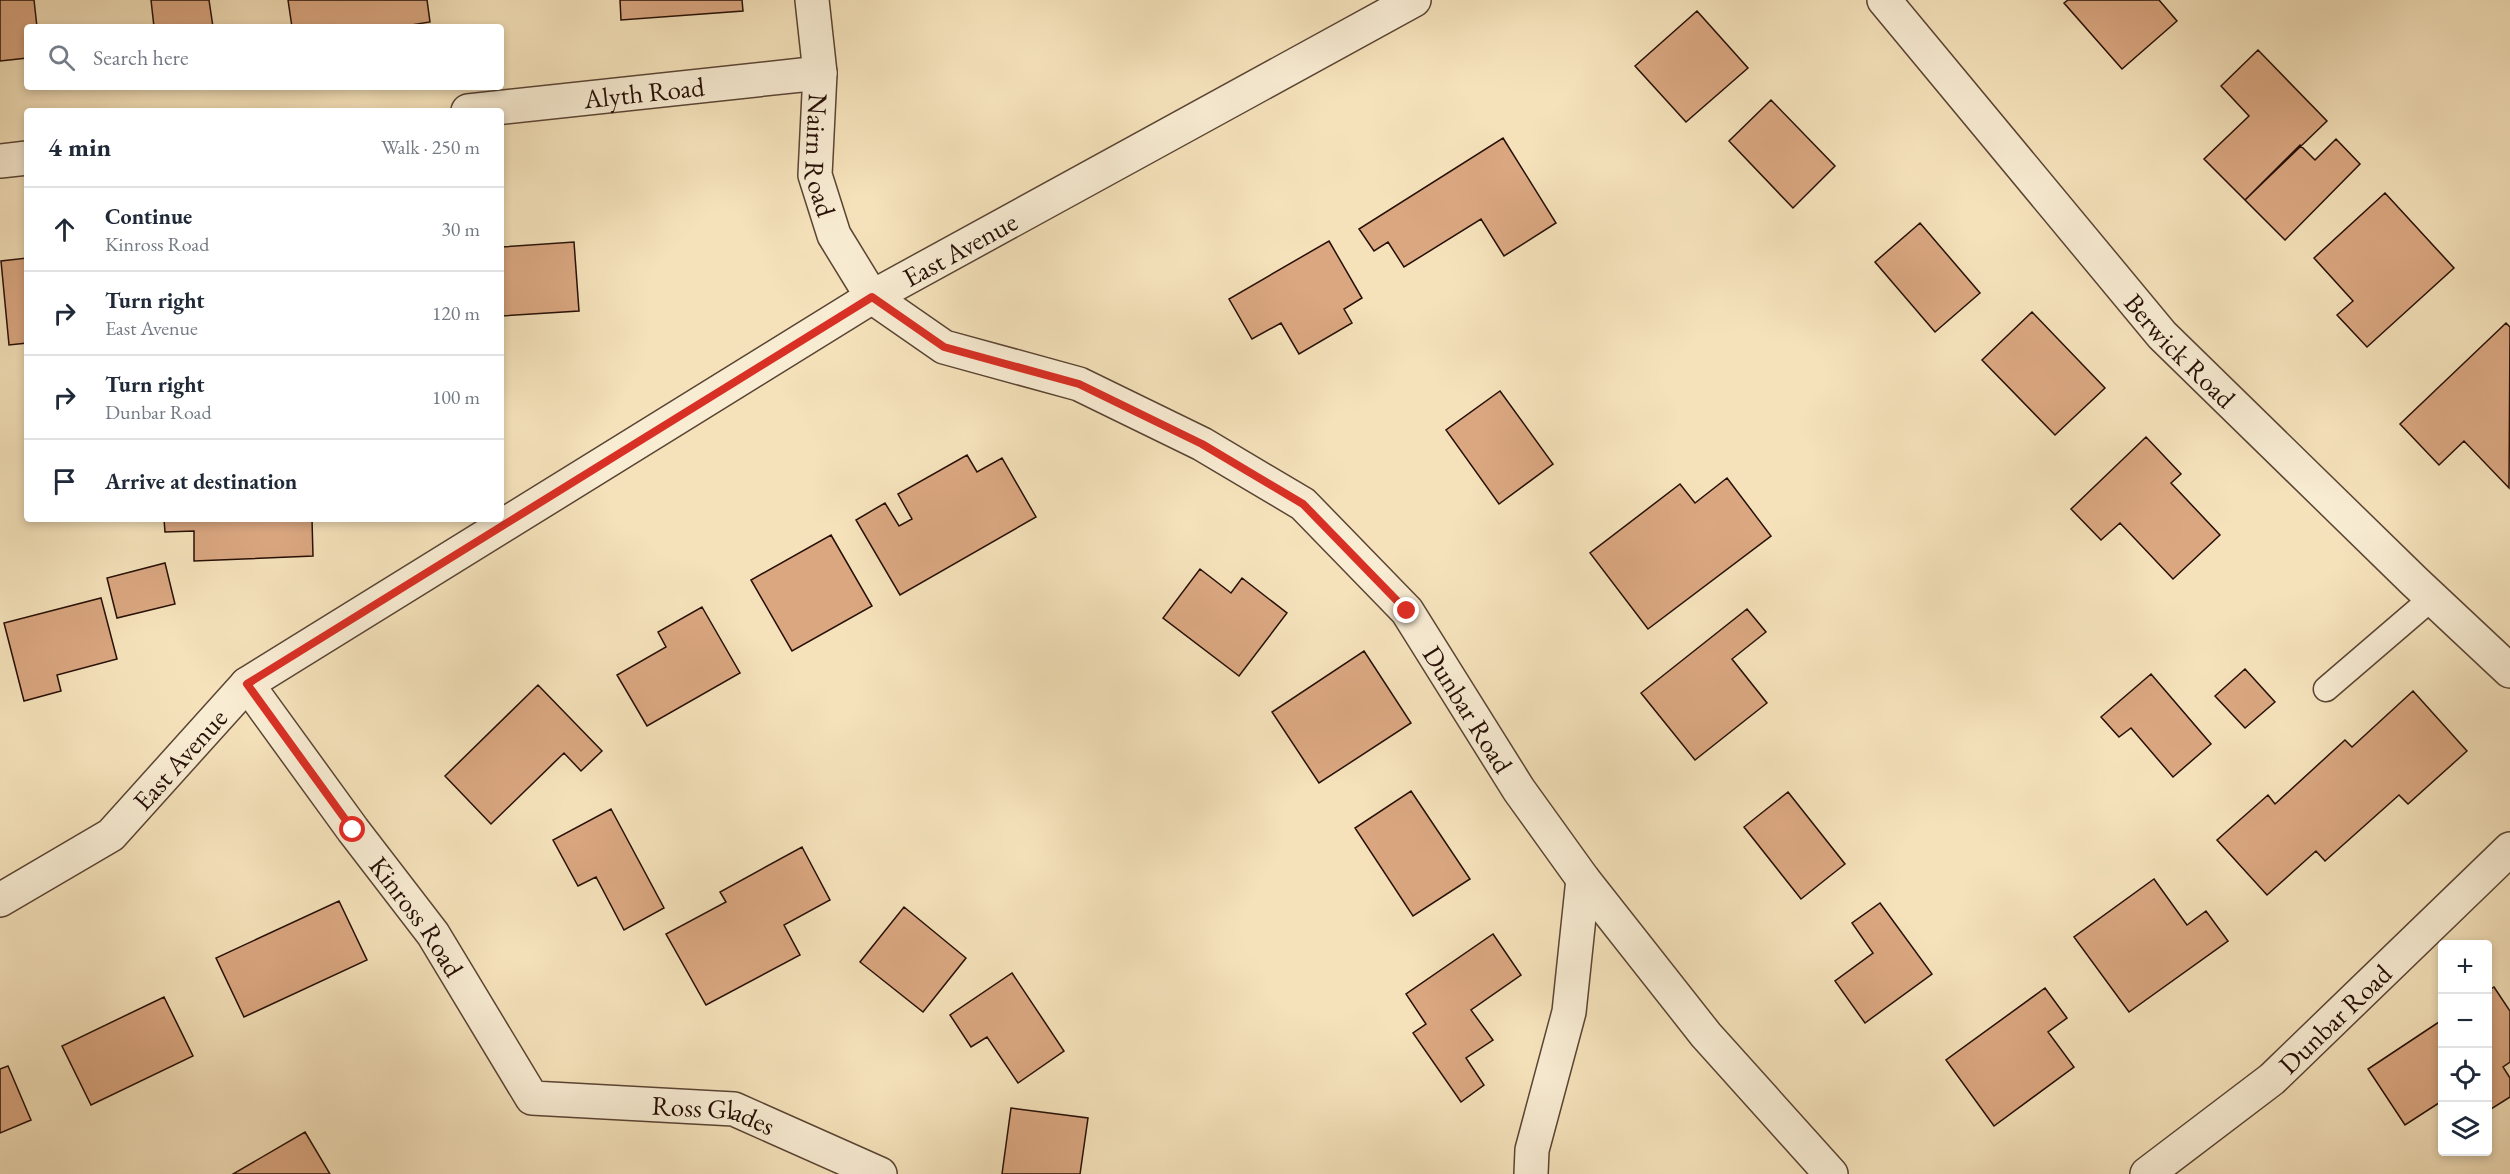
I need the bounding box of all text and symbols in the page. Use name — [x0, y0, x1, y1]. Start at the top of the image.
search box — [24, 24, 504, 90]
icon: search — [45, 41, 78, 74]
text: Search here — [93, 43, 188, 72]
street label: Alyth Road — [581, 68, 707, 116]
street label: Nairn Road — [797, 93, 845, 221]
text: 4 min — [48, 130, 111, 164]
text: Walk · 250 m — [381, 134, 480, 160]
text: Continue — [105, 202, 192, 231]
street label: East Avenue — [896, 203, 1023, 294]
icon: ahead — [48, 213, 81, 246]
text: 30 m — [441, 216, 480, 242]
text: Kinross Road — [105, 231, 209, 257]
text: Turn right — [105, 286, 204, 315]
street label: Berwick Road — [2117, 286, 2244, 415]
icon: right — [48, 297, 81, 330]
text: 120 m — [432, 300, 480, 326]
text: East Avenue — [105, 315, 198, 341]
text: Turn right — [105, 370, 204, 399]
icon: right — [48, 381, 81, 414]
text: 100 m — [432, 384, 480, 410]
text: Dunbar Road — [105, 399, 212, 425]
icon: arrive — [48, 465, 81, 498]
text: Arrive at destination — [105, 467, 297, 496]
route end — [1393, 597, 1419, 623]
street label: Dunbar Road — [1415, 639, 1522, 780]
street label: East Avenue — [125, 701, 235, 817]
route start — [339, 816, 365, 842]
street label: Kinross Road — [362, 849, 472, 983]
map controls — [2438, 940, 2492, 1156]
button: + — [2438, 940, 2492, 994]
street label: Dunbar Road — [2271, 956, 2399, 1081]
button: − — [2438, 994, 2492, 1048]
button: locate — [2438, 1048, 2492, 1102]
street label: Ross Glades — [651, 1087, 781, 1143]
button: layers — [2438, 1102, 2492, 1156]

